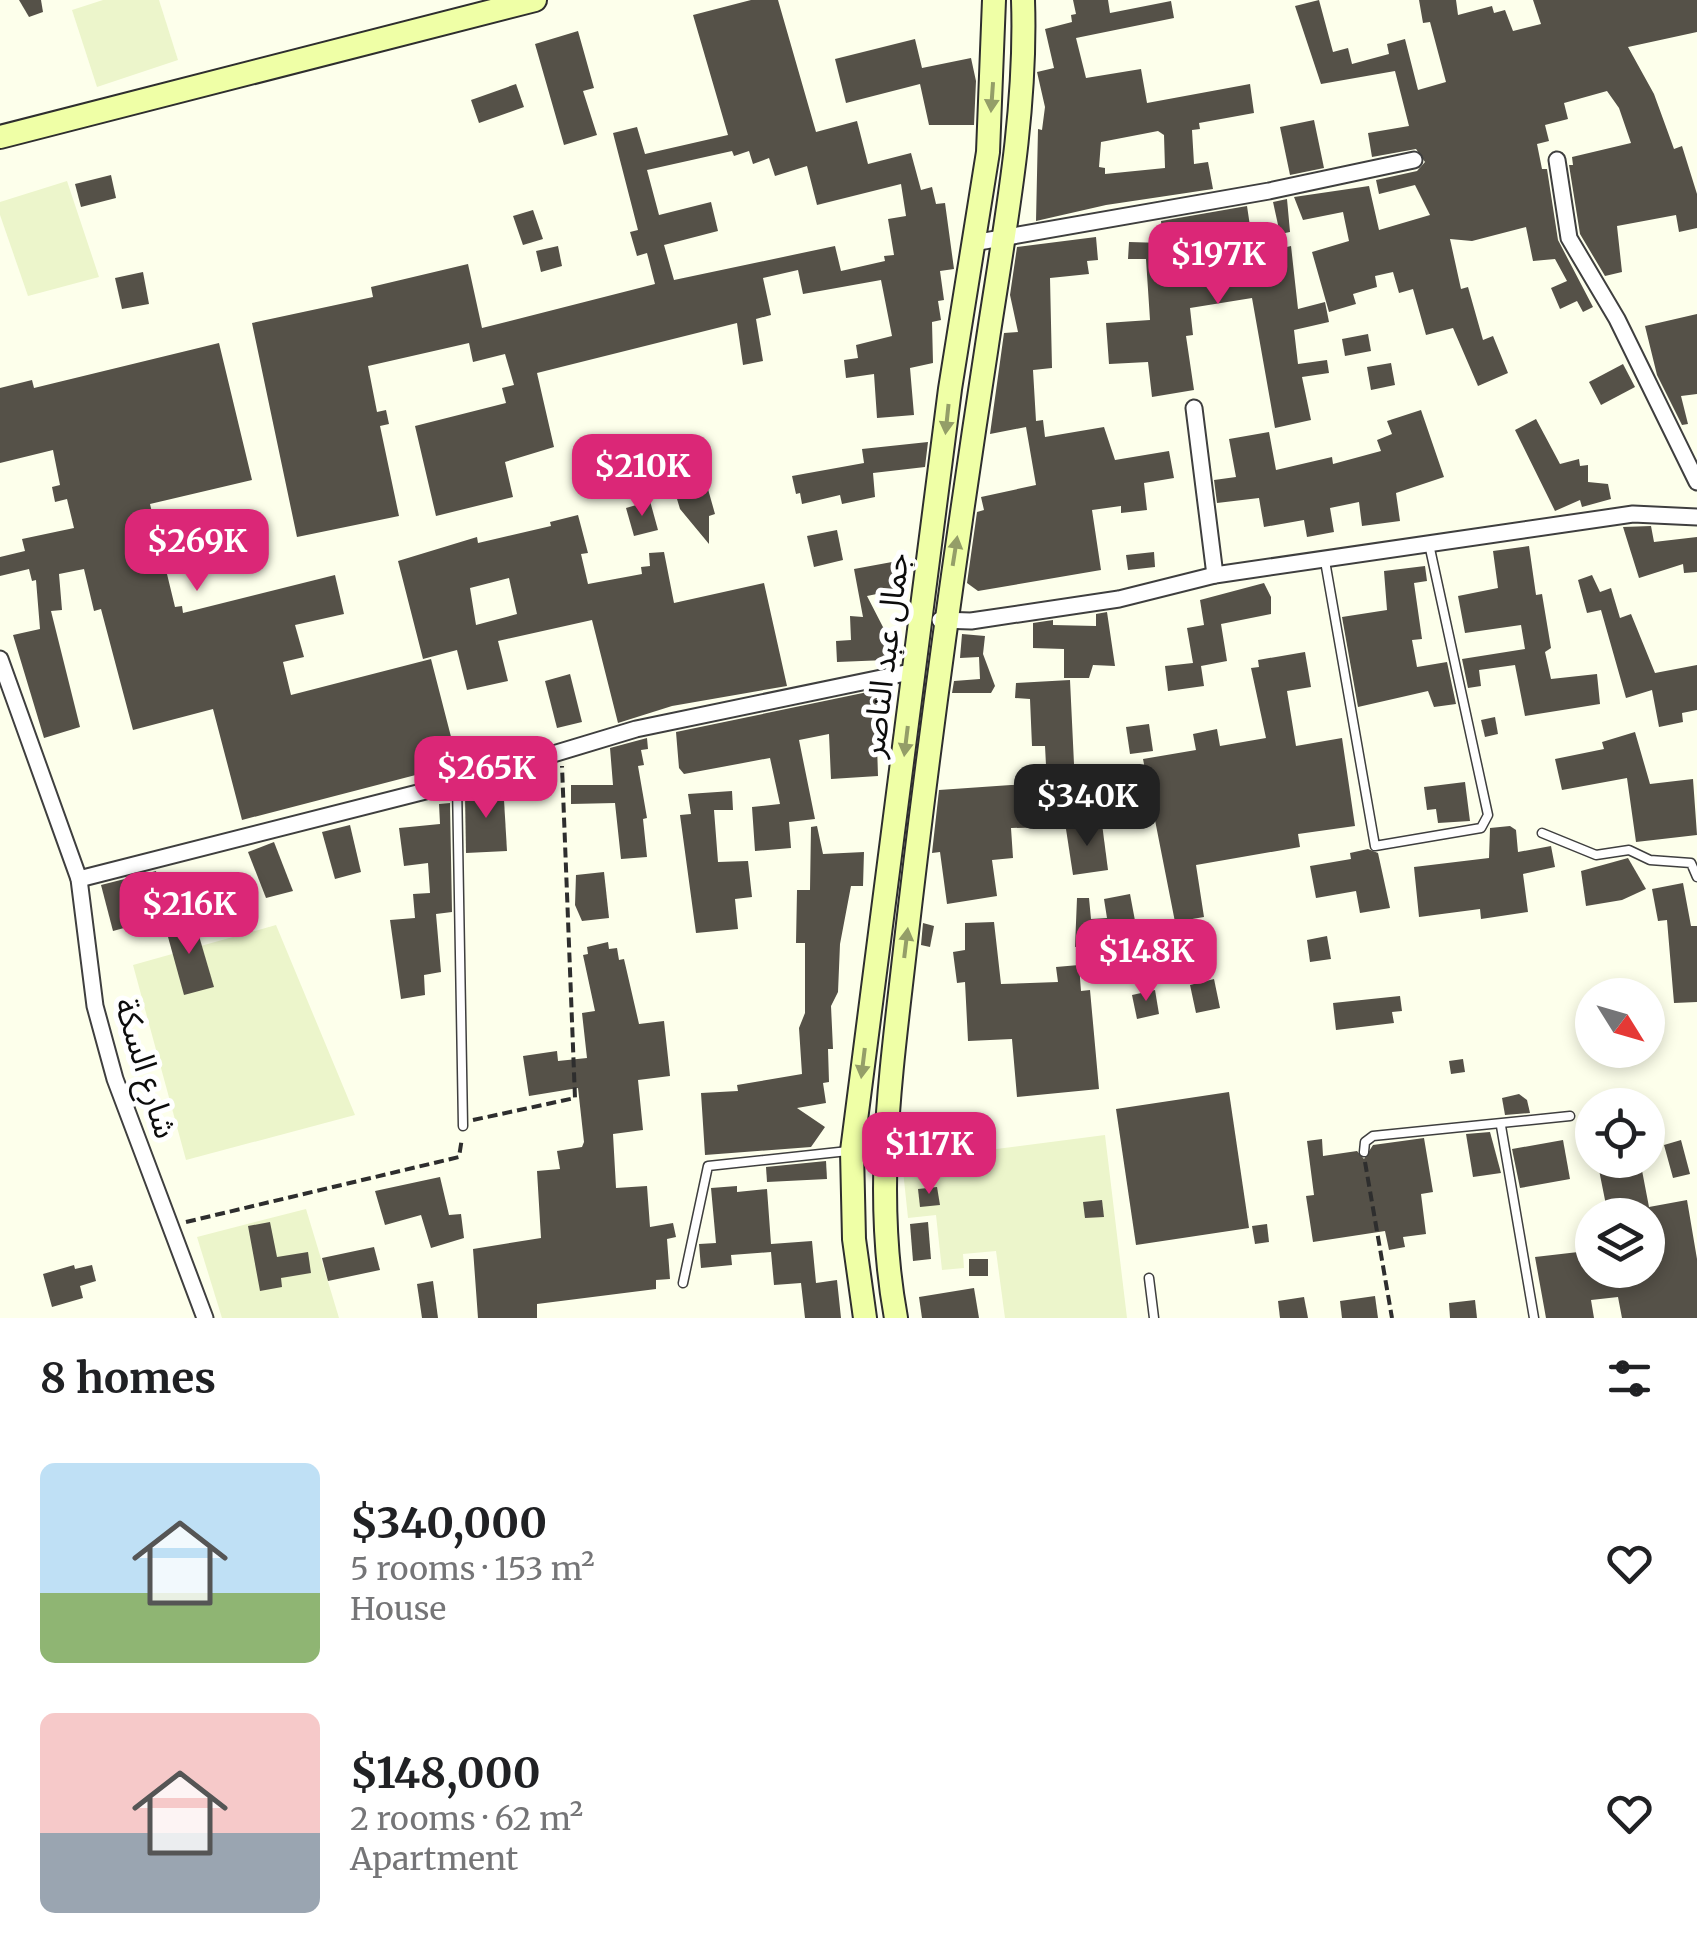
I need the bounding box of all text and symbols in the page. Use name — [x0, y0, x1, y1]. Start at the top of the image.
one-way arrow — [984, 82, 1000, 114]
pin: $197K — [1148, 222, 1288, 307]
text: $197K — [1170, 234, 1266, 274]
one-way arrow — [938, 404, 954, 435]
pin: $210K — [572, 434, 712, 519]
text: $210K — [594, 446, 690, 486]
pin: $269K — [127, 509, 267, 594]
text: $269K — [147, 521, 247, 561]
one-way arrow — [948, 534, 964, 566]
street label: جمال عبد الناصر — [852, 550, 917, 761]
one-way arrow — [898, 726, 914, 758]
pin: $265K — [416, 736, 556, 821]
text: $265K — [436, 748, 536, 788]
pin: $340K — [1017, 764, 1157, 849]
text: $340K — [1036, 776, 1138, 816]
pin: $216K — [119, 872, 259, 957]
text: $216K — [142, 884, 236, 924]
pin: $148K — [1076, 919, 1216, 1004]
one-way arrow — [898, 926, 914, 958]
text: $148K — [1098, 931, 1194, 971]
north arrow — [1575, 978, 1665, 1068]
map controls — [1575, 978, 1665, 1288]
street label: شارع السكة — [102, 993, 186, 1144]
one-way arrow — [855, 1048, 871, 1080]
button: locate — [1575, 1088, 1665, 1178]
pin: $117K — [859, 1112, 999, 1197]
text: $117K — [884, 1124, 974, 1164]
button: layers — [1575, 1198, 1665, 1288]
icon: filters — [1602, 1351, 1657, 1406]
text: 8 homes — [40, 1352, 216, 1404]
text: $340,000 — [350, 1497, 547, 1549]
icon: home — [120, 1503, 240, 1623]
icon: heart — [1602, 1536, 1657, 1591]
text: 5 rooms · 153 m² — [350, 1549, 595, 1589]
text: House — [350, 1589, 446, 1629]
text: $148,000 — [350, 1747, 540, 1799]
icon: home — [120, 1753, 240, 1873]
icon: heart — [1602, 1786, 1657, 1841]
text: 2 rooms · 62 m² — [350, 1799, 583, 1839]
text: Apartment — [350, 1839, 518, 1879]

